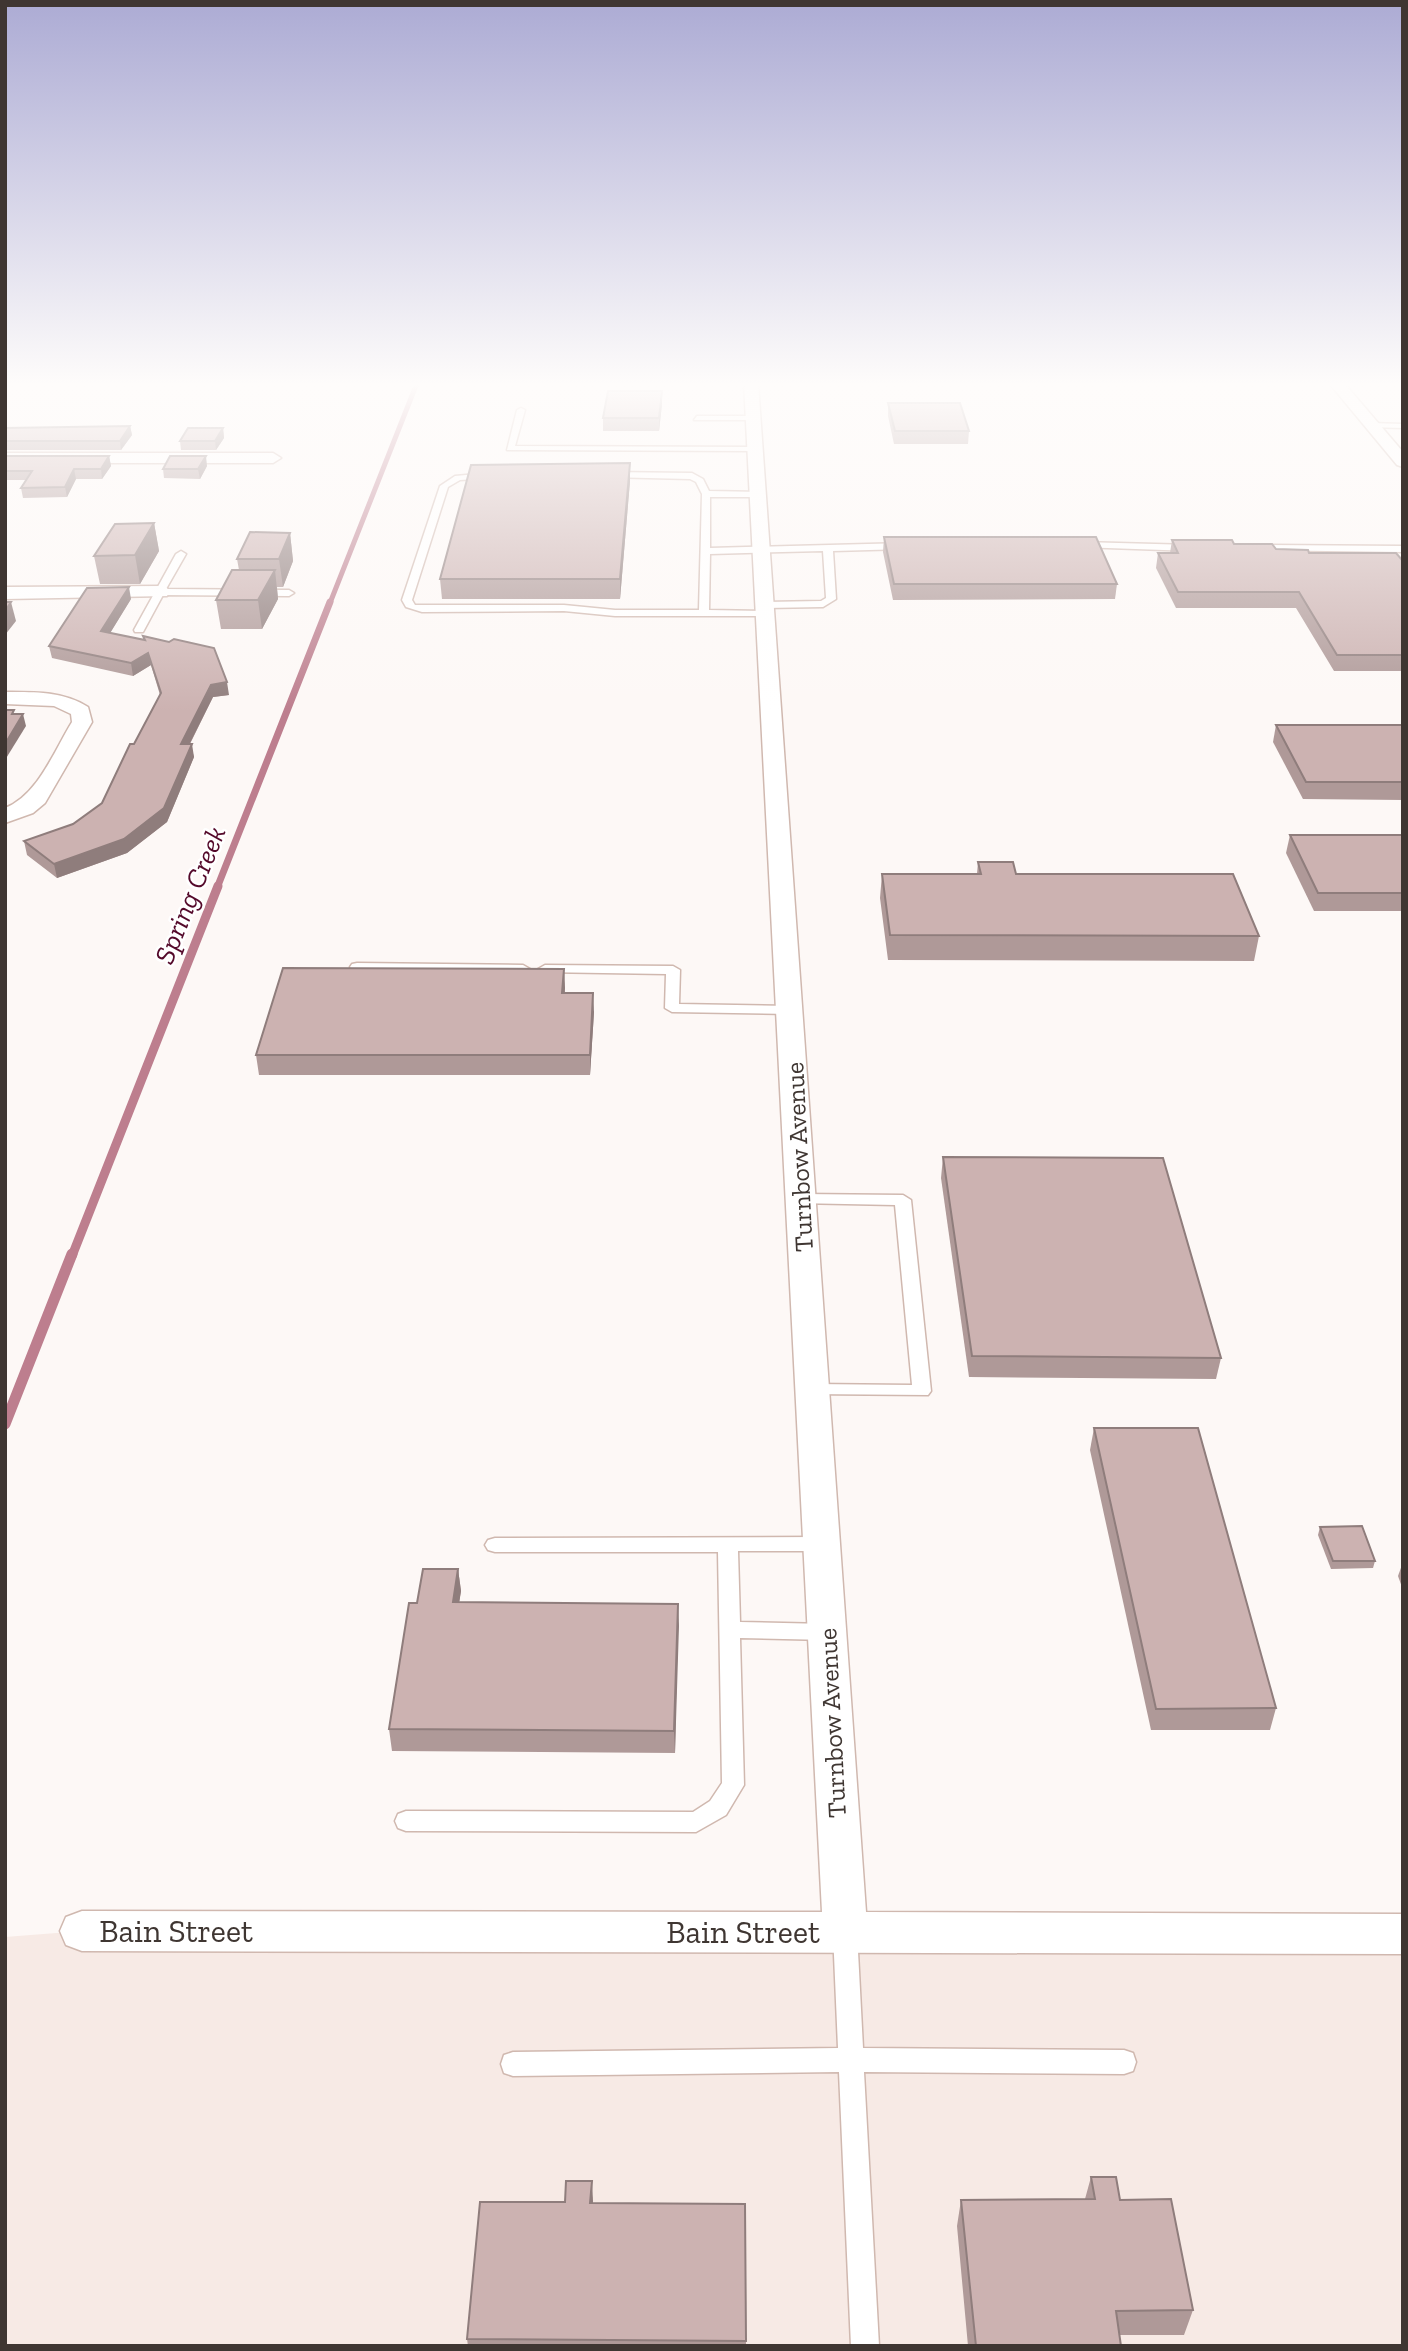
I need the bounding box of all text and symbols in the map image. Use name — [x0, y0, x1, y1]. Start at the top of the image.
water label: Spring Creek — [148, 821, 232, 969]
street label: Turnbow Avenue — [778, 1061, 820, 1253]
street label: Turnbow Avenue — [811, 1627, 853, 1819]
street label: Bain Street — [99, 1912, 253, 1950]
street label: Bain Street — [666, 1913, 820, 1951]

